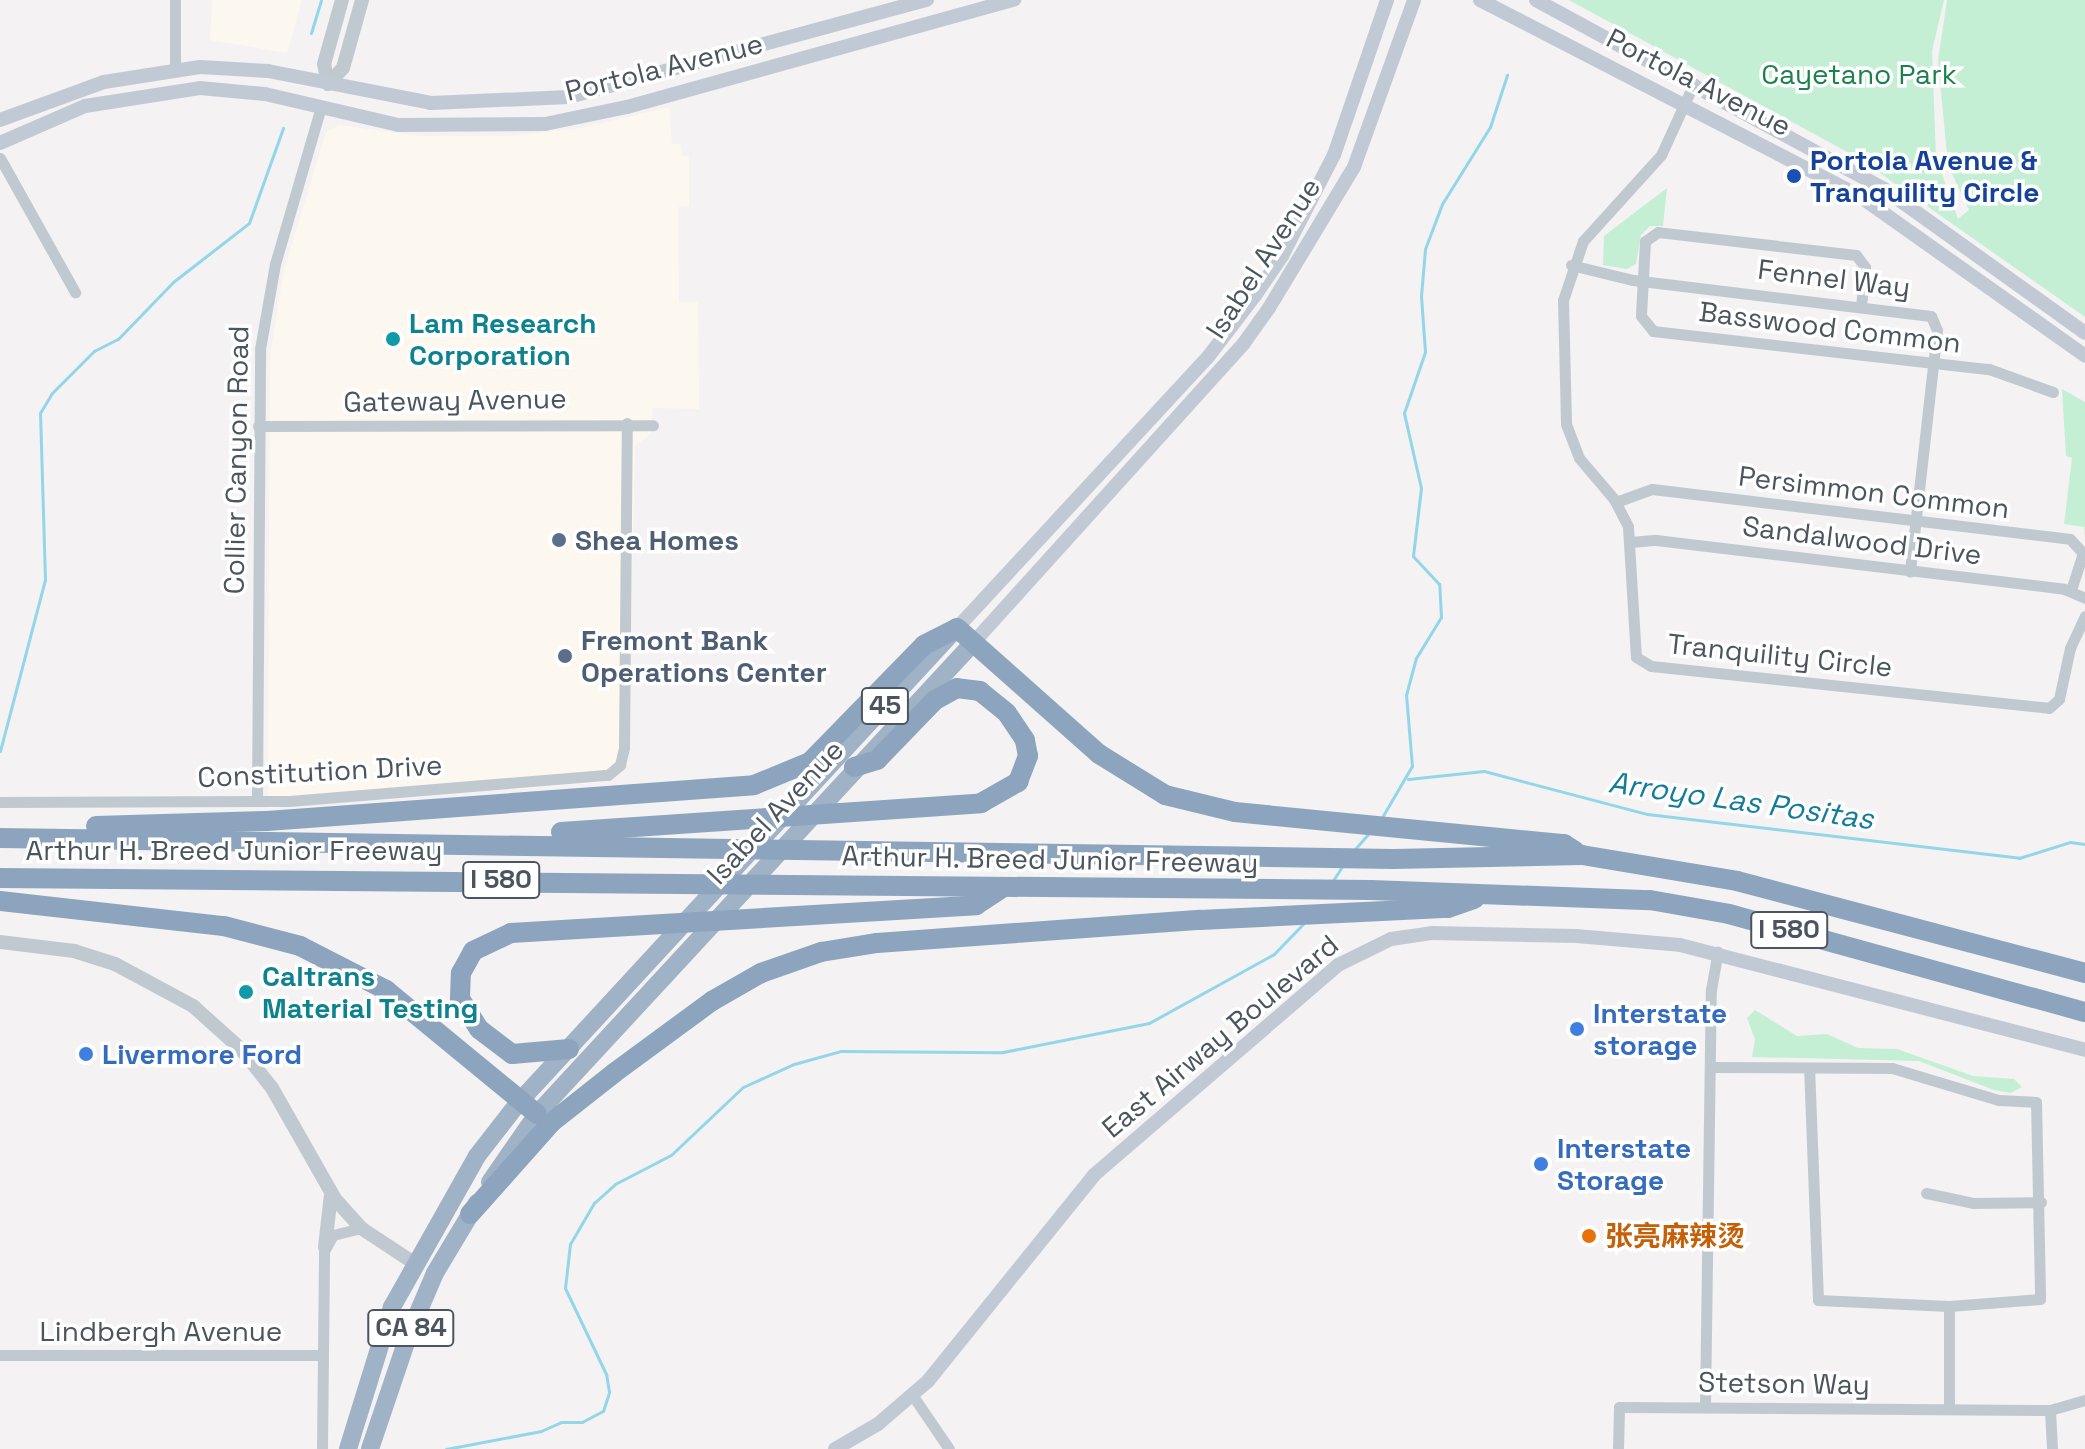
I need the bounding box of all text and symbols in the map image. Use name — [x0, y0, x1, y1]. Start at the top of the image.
street label: Portola Avenue — [1601, 21, 1797, 143]
street label: Portola Avenue — [561, 26, 767, 108]
park label: Cayetano Park — [1761, 57, 1957, 91]
place label: Portola Avenue & Tranquility Circle — [1810, 143, 2039, 209]
marker: Portola Avenue & Tranquility Circle — [1785, 167, 1803, 185]
street label: Isabel Avenue — [1198, 171, 1328, 345]
street label: Fennel Way — [1756, 252, 1912, 304]
street label: Basswood Common — [1697, 294, 1963, 360]
place label: Lam Research Corporation — [409, 306, 596, 372]
street label: Collier Canyon Road — [217, 325, 255, 595]
marker: Lam Research Corporation — [384, 330, 402, 348]
street label: Gateway Avenue — [343, 381, 567, 419]
street label: Persimmon Common — [1737, 459, 2011, 525]
street label: Sandalwood Drive — [1741, 509, 1983, 571]
place label: Shea Homes — [575, 523, 739, 557]
marker: Shea Homes — [550, 531, 568, 549]
place label: Fremont Bank Operations Center — [581, 623, 827, 689]
street label: Tranquility Circle — [1666, 626, 1894, 684]
marker: Fremont Bank Operations Center — [556, 647, 574, 665]
road number: 45 — [859, 684, 911, 728]
street label: Isabel Avenue — [700, 733, 850, 891]
street label: Constitution Drive — [197, 748, 443, 794]
water label: Arroyo Las Positas — [1606, 765, 1876, 837]
street label: Arthur H. Breed Junior Freeway — [25, 833, 443, 867]
street label: Arthur H. Breed Junior Freeway — [841, 839, 1259, 879]
road number: I 580 — [461, 858, 541, 902]
road number: I 580 — [1749, 908, 1829, 952]
street label: East Airway Boulevard — [1095, 927, 1345, 1145]
place label: Caltrans Material Testing — [262, 959, 479, 1025]
marker: Caltrans Material Testing — [237, 983, 255, 1001]
place label: Interstate storage — [1593, 996, 1727, 1062]
marker: Interstate storage — [1568, 1020, 1586, 1038]
place label: Livermore Ford — [102, 1037, 302, 1071]
marker: Livermore Ford — [77, 1045, 95, 1063]
place label: Interstate Storage — [1557, 1131, 1691, 1197]
marker: Interstate Storage — [1532, 1155, 1550, 1173]
place label: 张亮麻辣烫 — [1605, 1219, 1745, 1253]
marker: 张亮麻辣烫 — [1580, 1227, 1598, 1245]
road number: CA 84 — [367, 1306, 455, 1350]
street label: Lindbergh Avenue — [39, 1314, 283, 1348]
street label: Stetson Way — [1698, 1365, 1870, 1401]

